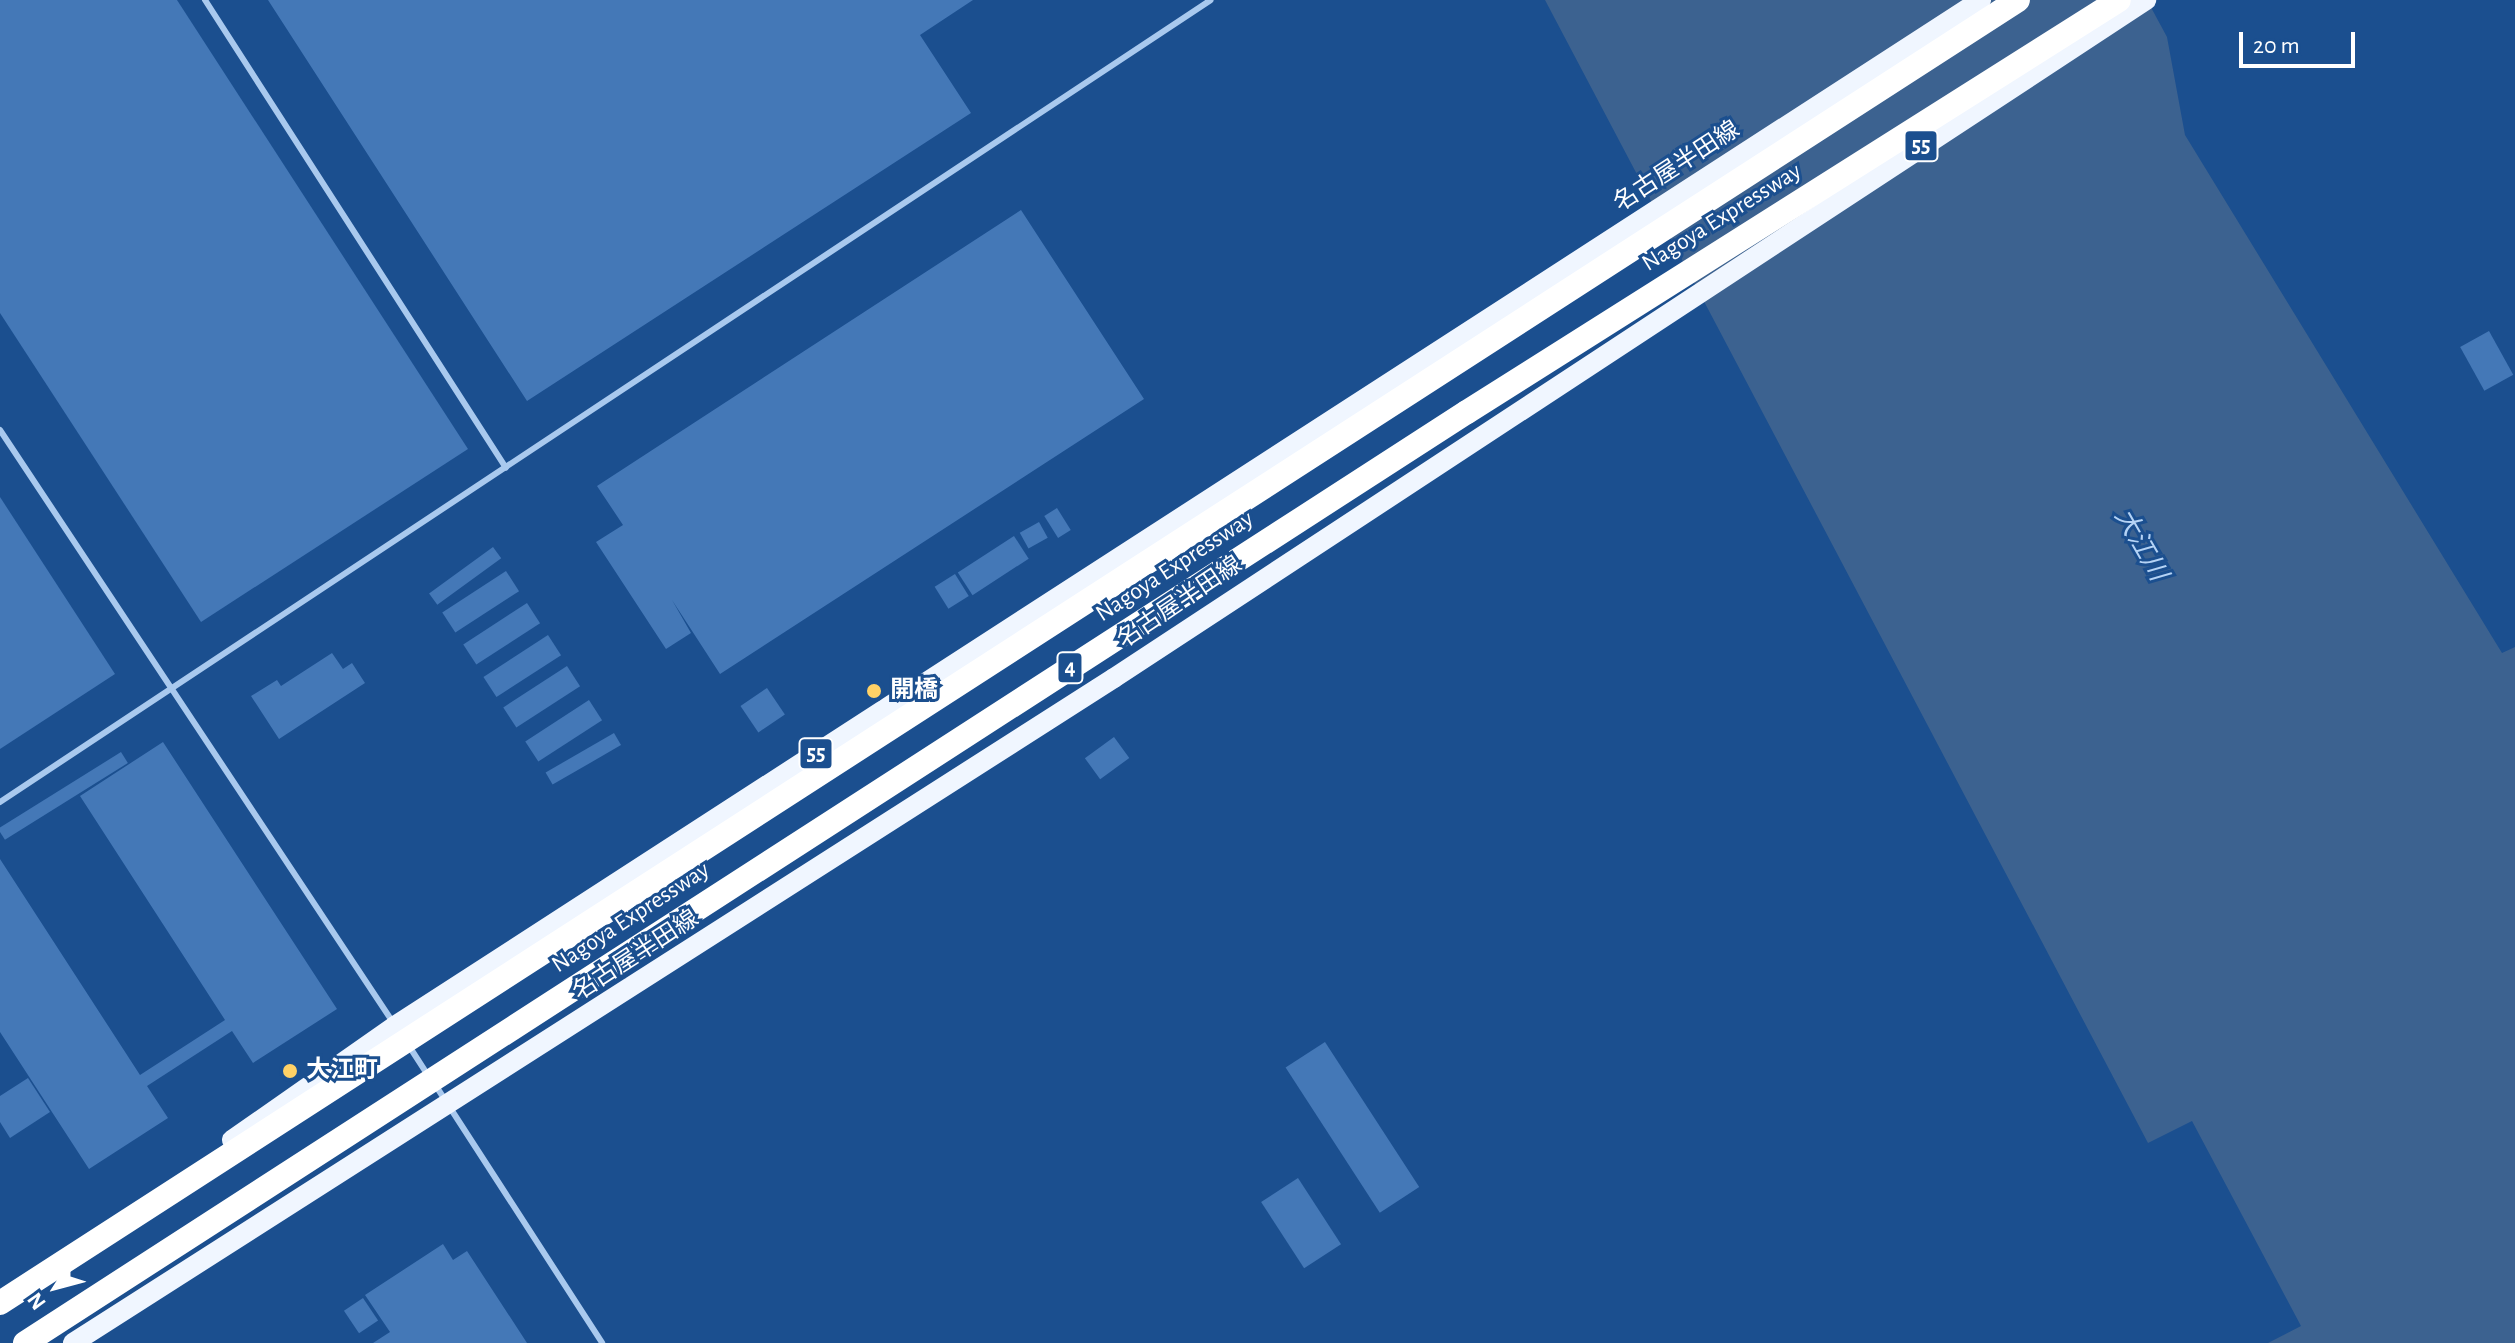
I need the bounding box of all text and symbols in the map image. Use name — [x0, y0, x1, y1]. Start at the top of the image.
scale bar — [2243, 16, 2359, 66]
text: 20 m — [2253, 34, 2300, 58]
street label: 名古屋半田線 — [1609, 116, 1745, 218]
road number: 55 — [1903, 128, 1939, 164]
street label: Nagoya Expressway — [1637, 157, 1807, 279]
water label: 大江川 — [2107, 503, 2173, 587]
street label: Nagoya Expressway — [1091, 505, 1259, 629]
street label: 名古屋半田線 — [1112, 551, 1248, 655]
road number: 4 — [1056, 650, 1084, 686]
place label: 開橋 — [890, 677, 938, 705]
marker: 開橋 — [865, 682, 883, 700]
road number: 55 — [798, 736, 834, 772]
street label: Nagoya Expressway — [547, 856, 715, 980]
street label: 名古屋半田線 — [568, 905, 704, 1007]
place label: 大江町 — [306, 1057, 378, 1085]
marker: 大江町 — [281, 1062, 299, 1080]
north arrow — [16, 1247, 96, 1327]
text: N — [23, 1288, 50, 1314]

